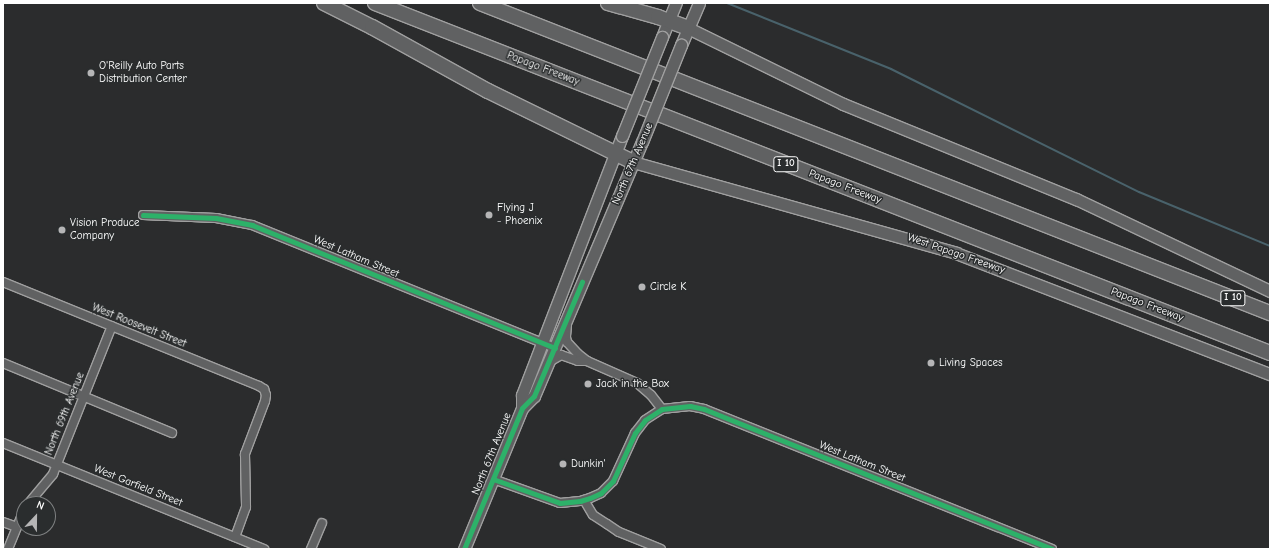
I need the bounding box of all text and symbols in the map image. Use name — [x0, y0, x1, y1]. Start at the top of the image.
street label: Papago Freeway — [505, 49, 581, 89]
place label: O'Reilly Auto Parts Distribution Center — [99, 60, 187, 86]
marker: O'Reilly Auto Parts Distribution Center — [86, 68, 96, 78]
street label: North 67th Avenue — [610, 121, 656, 207]
road number: I 10 — [773, 156, 799, 172]
street label: Papago Freeway — [807, 167, 883, 207]
place label: Flying J - Phoenix — [497, 202, 542, 228]
marker: Flying J - Phoenix — [484, 210, 494, 220]
place label: Vision Produce Company — [70, 217, 139, 243]
marker: Vision Produce Company — [57, 225, 67, 235]
street label: West Papago Freeway — [905, 231, 1007, 277]
street label: West Latham Street — [311, 233, 401, 281]
place label: Circle K — [650, 280, 686, 294]
marker: Circle K — [637, 282, 647, 292]
street label: Papago Freeway — [1109, 285, 1185, 325]
road number: I 10 — [1220, 290, 1246, 306]
street label: West Roosevelt Street — [90, 301, 188, 351]
place label: Living Spaces — [939, 356, 1003, 370]
marker: Living Spaces — [926, 358, 936, 368]
street label: North 69th Avenue — [42, 371, 88, 457]
place label: Jack in the Box — [596, 377, 669, 391]
marker: Jack in the Box — [583, 379, 593, 389]
street label: North 67th Avenue — [469, 411, 515, 497]
street label: West Latham Street — [817, 439, 907, 485]
place label: Dunkin' — [571, 457, 606, 471]
marker: Dunkin' — [558, 459, 568, 469]
street label: West Garfield Street — [92, 462, 184, 510]
north arrow — [16, 496, 56, 536]
text: N — [35, 498, 46, 513]

